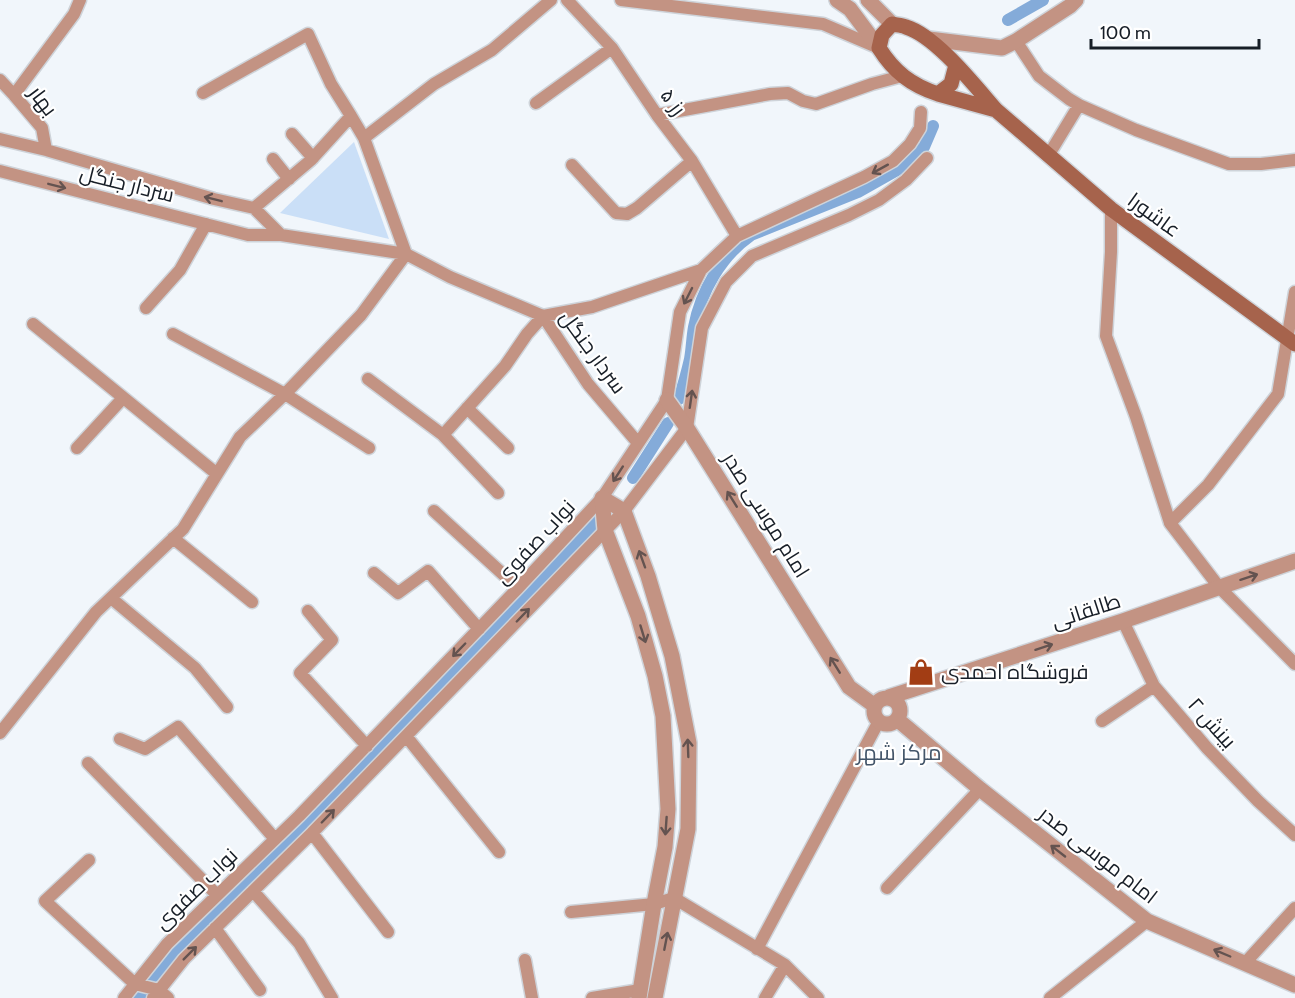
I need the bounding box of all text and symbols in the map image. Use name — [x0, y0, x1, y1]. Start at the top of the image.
scale bar — [1091, 12, 1259, 50]
text: 100 m — [1100, 22, 1151, 44]
street label: بهار — [23, 80, 63, 121]
street label: رز ۵ — [655, 83, 692, 120]
street label: سردار جنگل — [77, 160, 177, 208]
one-way arrow — [872, 163, 889, 175]
one-way arrow — [47, 181, 66, 192]
street label: عاشورا — [1123, 187, 1186, 242]
one-way arrow — [204, 192, 223, 204]
one-way arrow — [682, 287, 693, 305]
street label: سردار جنگل — [554, 305, 632, 399]
one-way arrow — [686, 390, 697, 409]
street label: امام موسی صدر — [716, 446, 815, 583]
one-way arrow — [612, 465, 624, 482]
one-way arrow — [725, 491, 737, 508]
street label: نواب صفوی — [489, 494, 581, 590]
one-way arrow — [635, 550, 646, 569]
one-way arrow — [1239, 571, 1258, 582]
street label: طالقانی — [1048, 588, 1124, 634]
one-way arrow — [515, 608, 530, 623]
one-way arrow — [638, 624, 649, 643]
one-way arrow — [1034, 640, 1053, 651]
one-way arrow — [452, 642, 467, 657]
one-way arrow — [828, 657, 840, 674]
shop icon: فروشگاه احمدی — [906, 657, 936, 687]
place label: فروشگاه احمدی — [941, 659, 1088, 685]
street label: بینش ۲ — [1182, 692, 1242, 754]
one-way arrow — [682, 738, 694, 758]
district label: مرکز شهر — [854, 739, 942, 766]
street label: امام موسی صدر — [1032, 800, 1163, 910]
one-way arrow — [321, 808, 336, 823]
one-way arrow — [661, 816, 672, 836]
street label: نواب صفوی — [149, 843, 243, 935]
one-way arrow — [1050, 844, 1066, 857]
one-way arrow — [661, 931, 672, 951]
one-way arrow — [183, 945, 197, 960]
one-way arrow — [1213, 947, 1231, 958]

